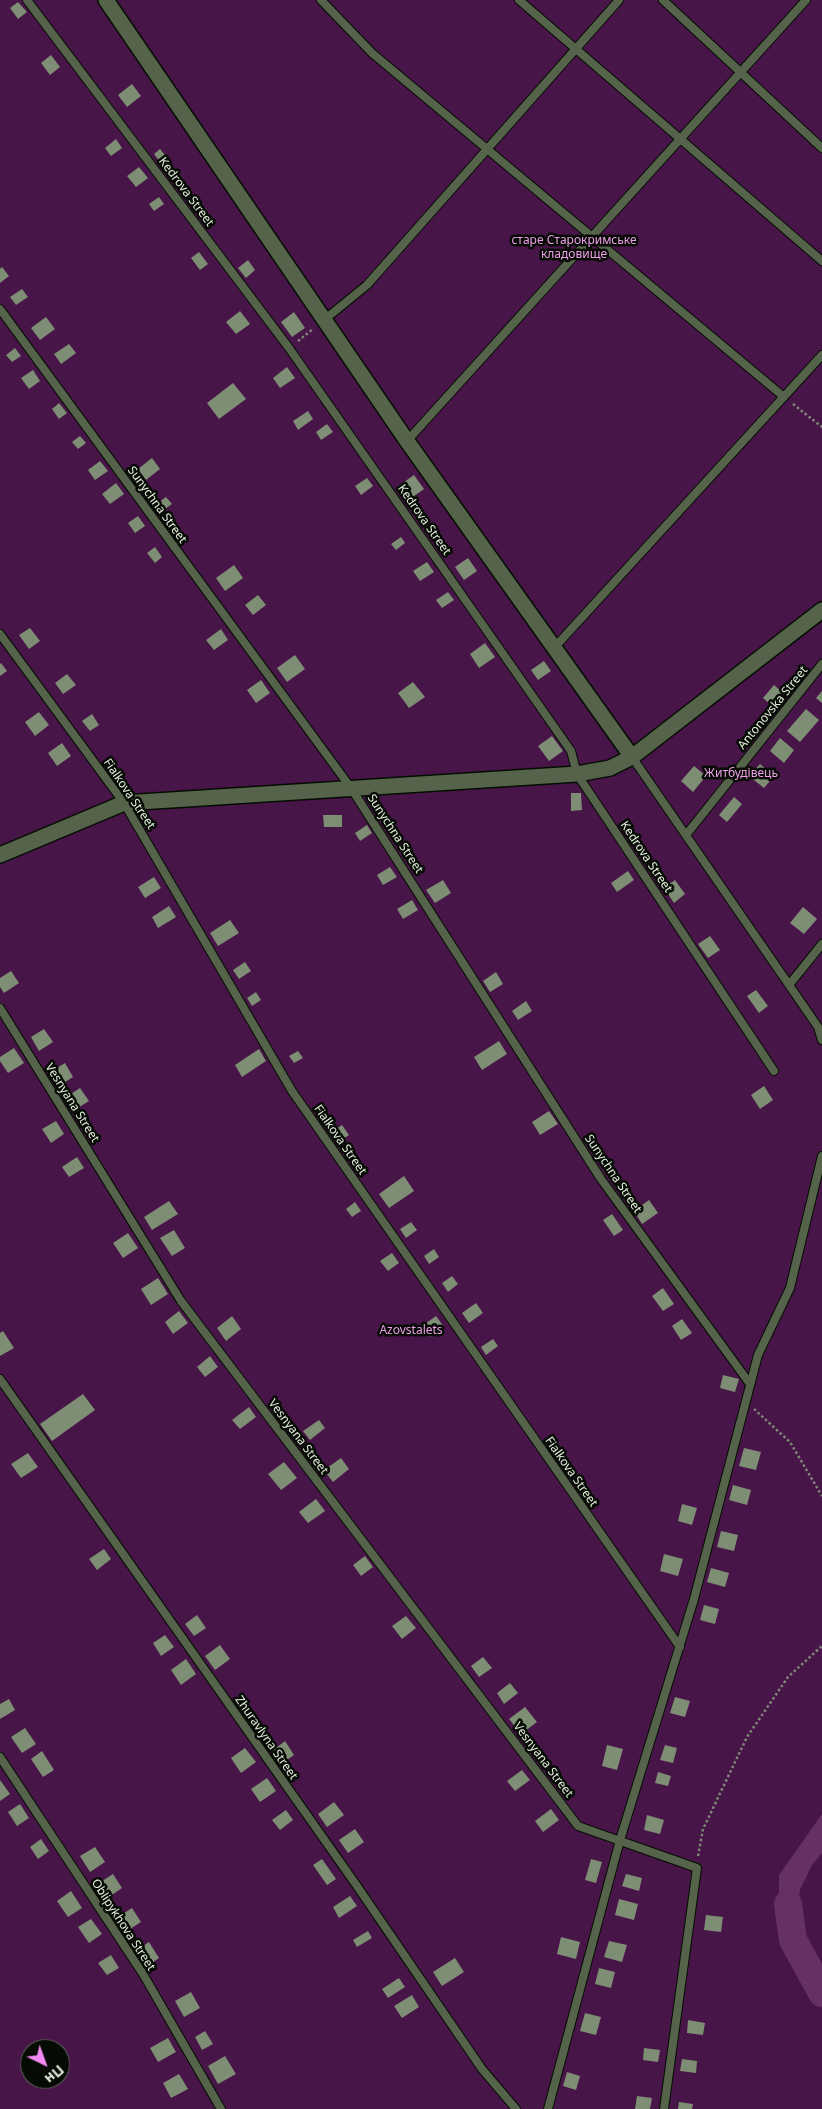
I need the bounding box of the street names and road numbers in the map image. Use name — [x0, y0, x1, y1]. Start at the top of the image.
street label: Kedrova Street — [155, 155, 217, 229]
street label: Sunychna Street — [124, 464, 190, 546]
street label: Kedrova Street — [394, 482, 454, 558]
street label: Antonovska Street — [735, 664, 811, 752]
street label: Fialkova Street — [100, 756, 158, 832]
street label: Sunychna Street — [364, 792, 426, 876]
street label: Kedrova Street — [617, 819, 675, 895]
street label: Vesnyana Street — [42, 1061, 102, 1145]
street label: Fialkova Street — [311, 1102, 369, 1178]
street label: Sunychna Street — [581, 1132, 645, 1216]
street label: Vesnyana Street — [265, 1397, 331, 1477]
street label: Fialkova Street — [542, 1434, 600, 1510]
street label: Zhuravlyna Street — [232, 1693, 300, 1783]
street label: Vesnyana Street — [510, 1720, 576, 1800]
street label: Oblipykhova Street — [88, 1876, 158, 1974]

